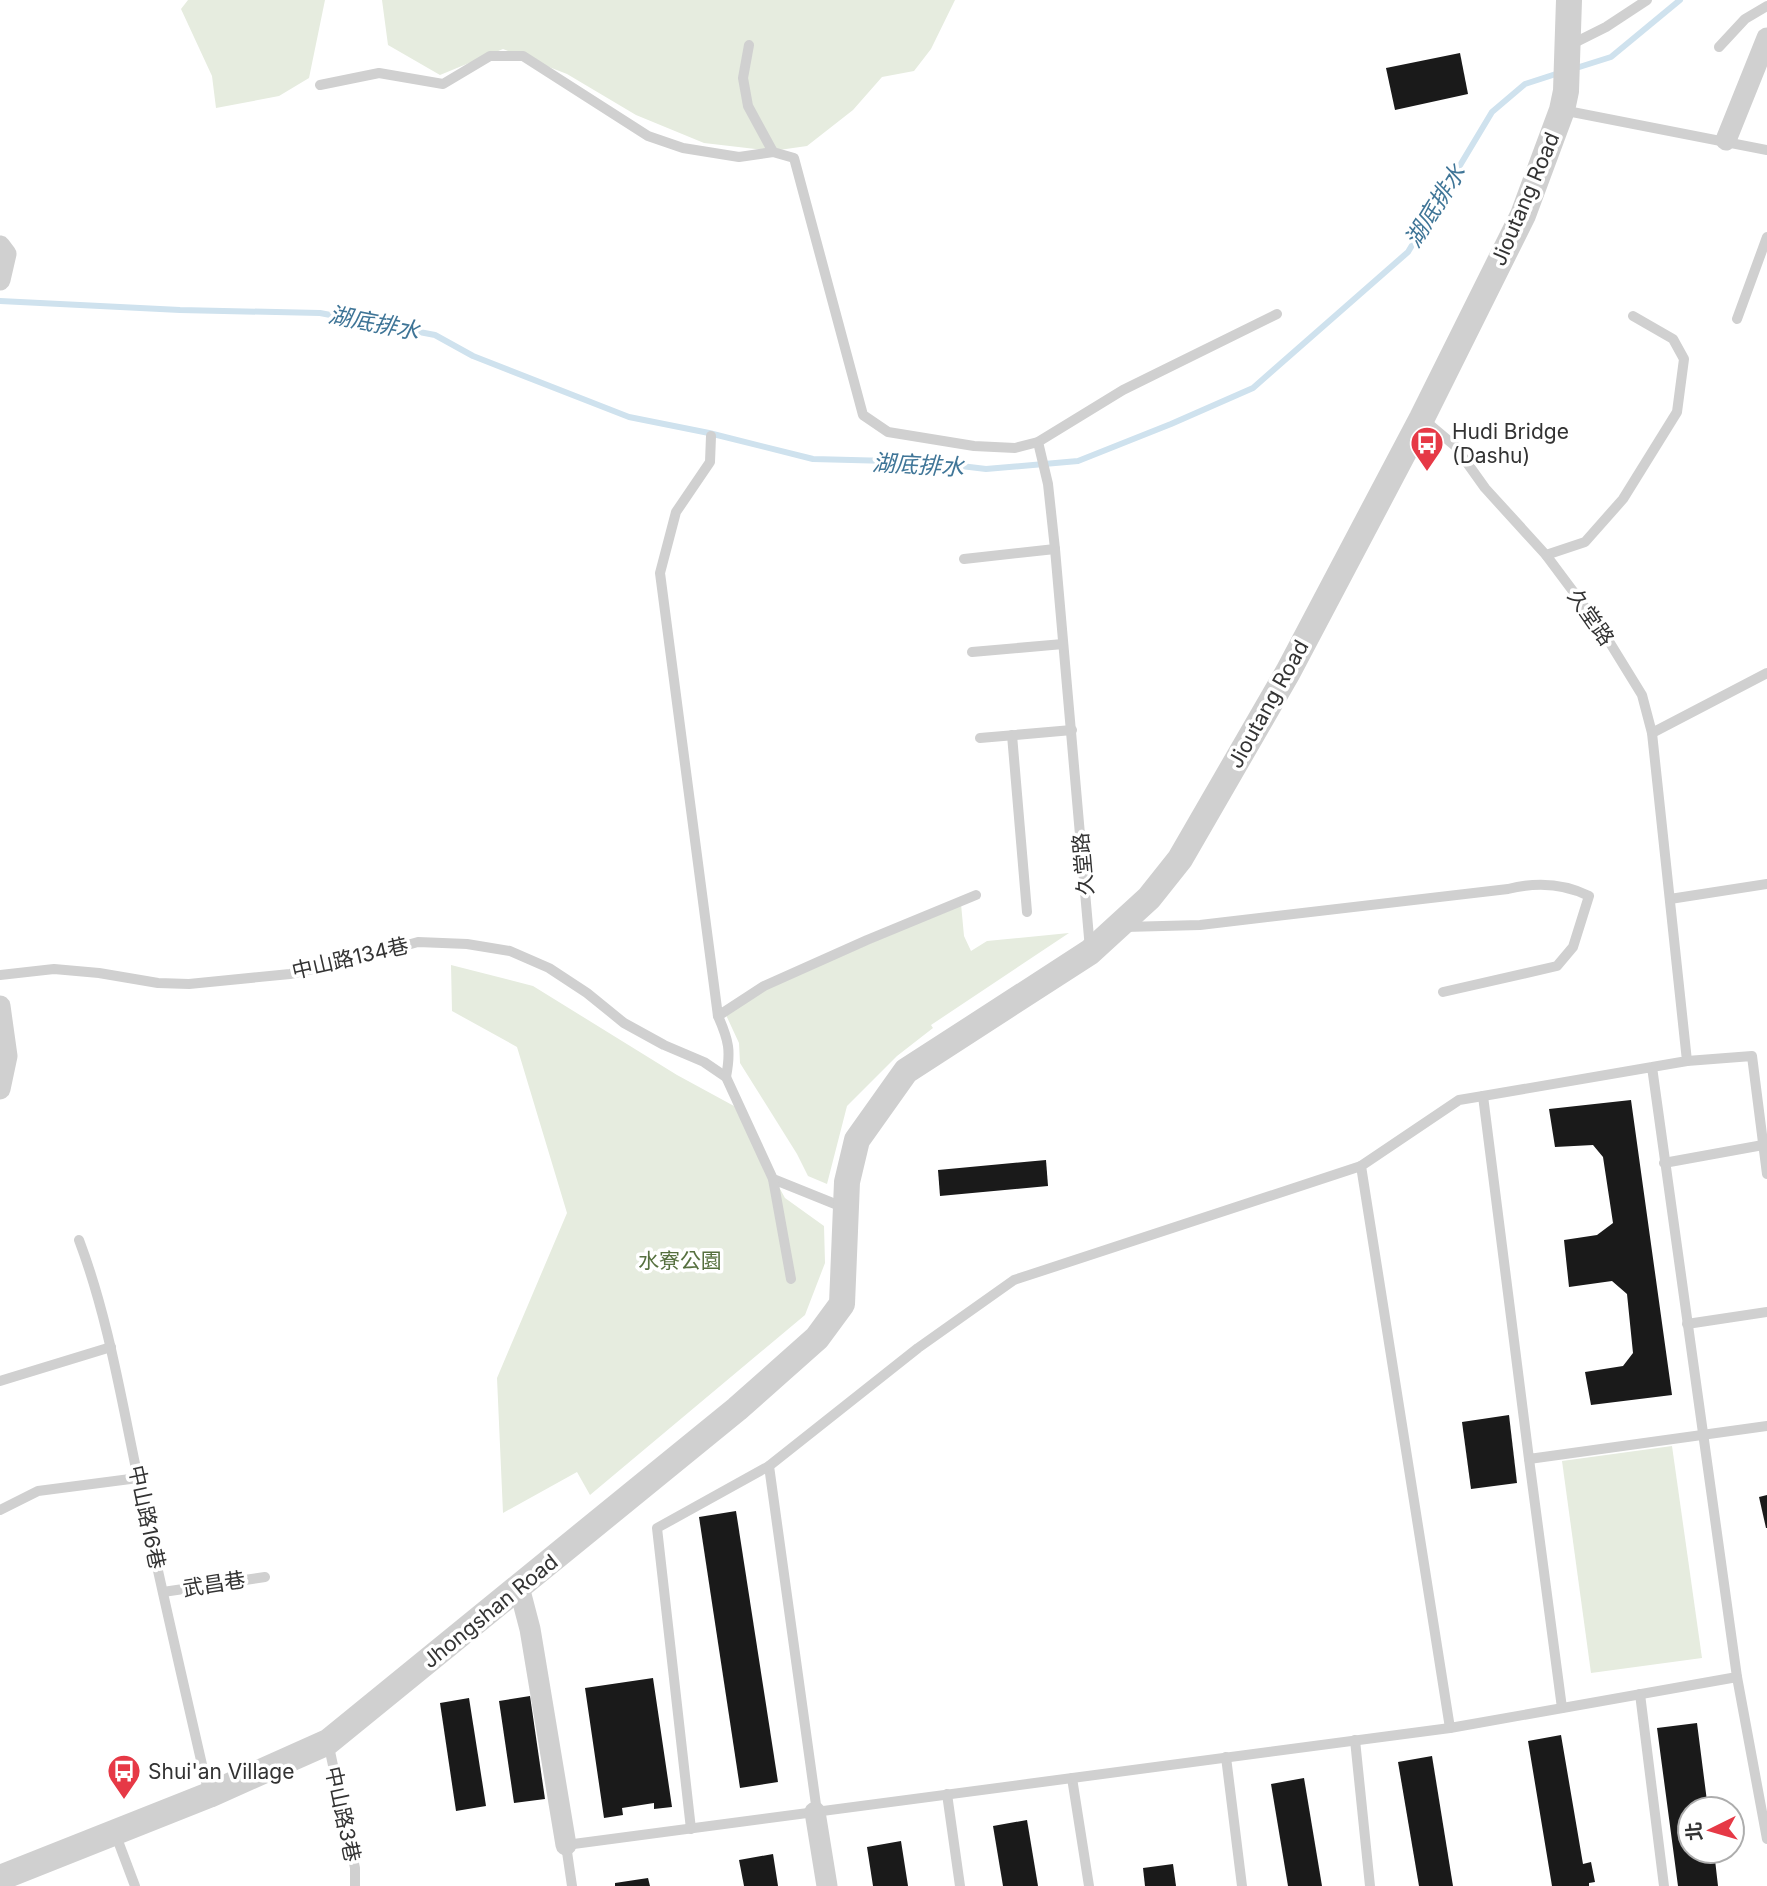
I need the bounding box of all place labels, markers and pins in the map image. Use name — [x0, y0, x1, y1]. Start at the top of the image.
place label: Hudi Bridge (Dashu) — [1452, 419, 1569, 468]
bus stop icon: Hudi Bridge (Dashu) — [1408, 424, 1446, 473]
bus stop icon: Shui'an Village — [105, 1752, 143, 1801]
place label: Shui'an Village — [148, 1759, 294, 1784]

